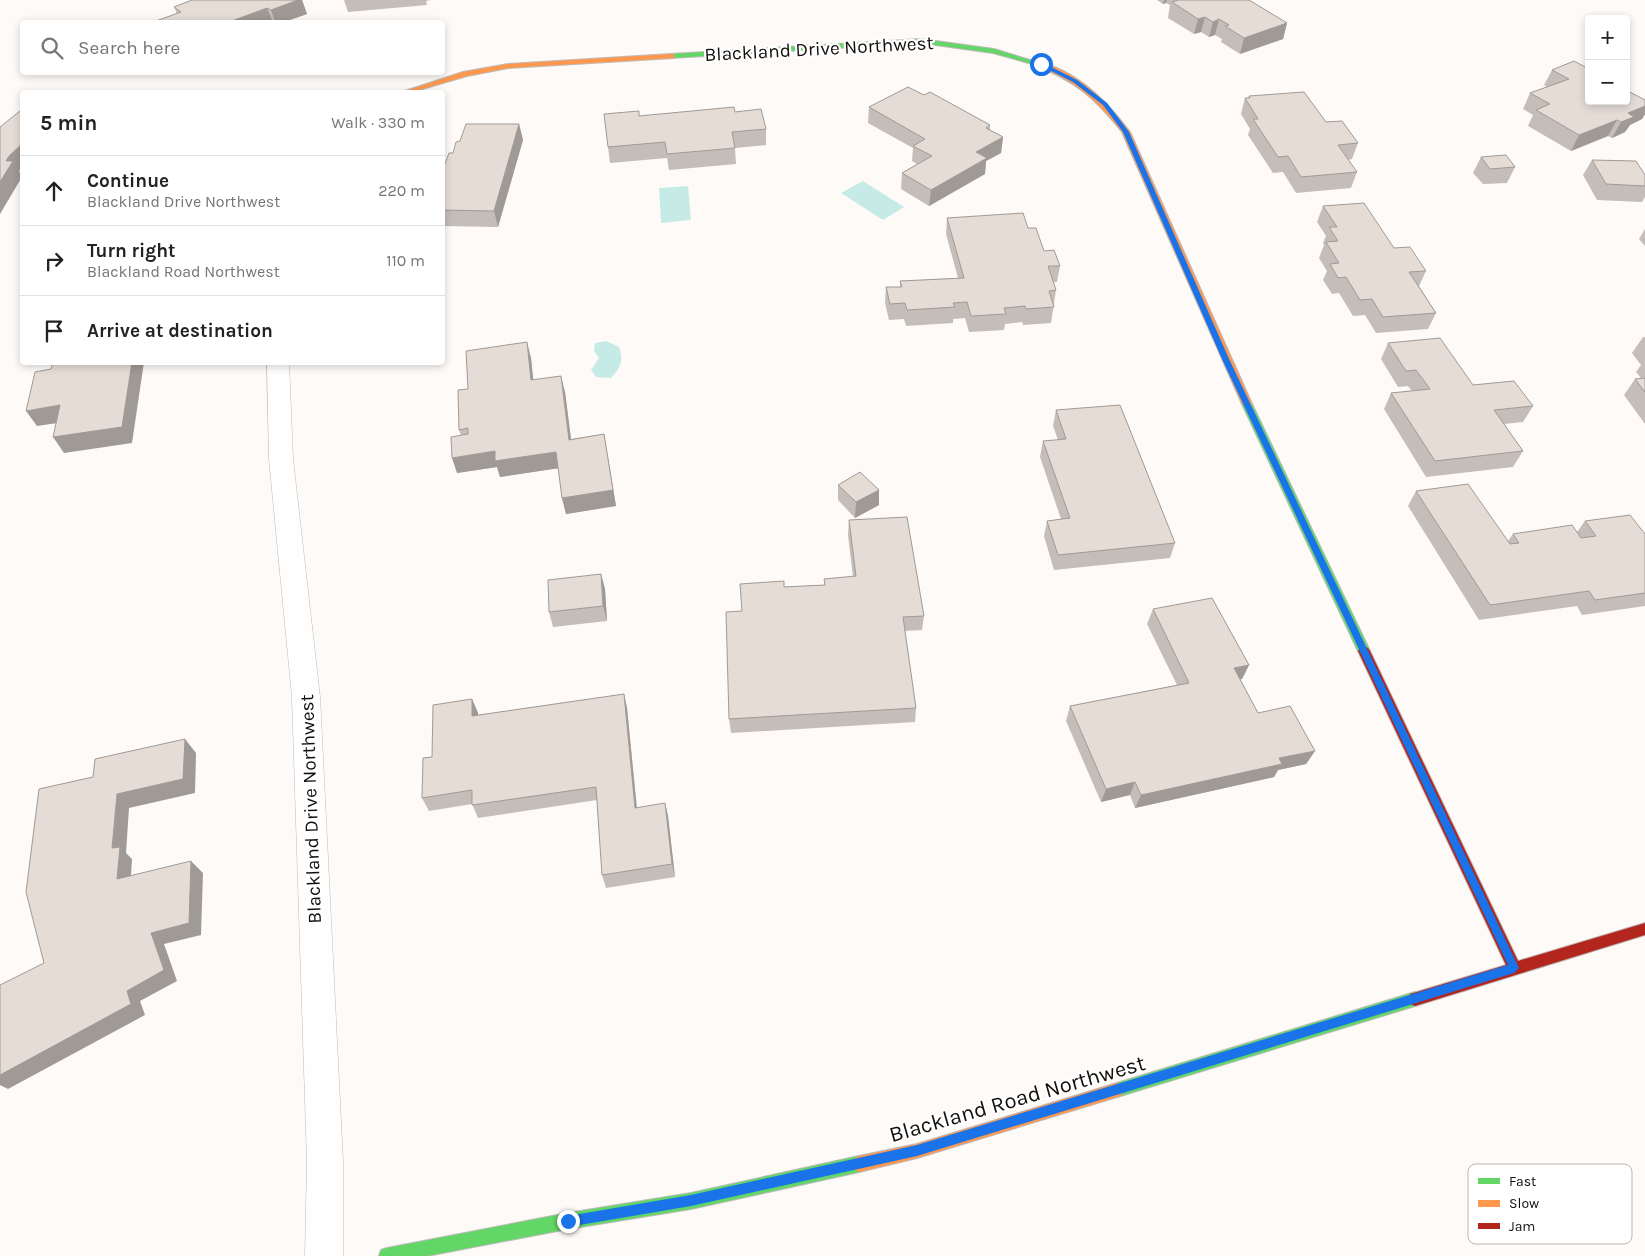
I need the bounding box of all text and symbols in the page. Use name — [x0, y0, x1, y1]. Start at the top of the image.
map controls — [1585, 15, 1630, 105]
button: + — [1585, 15, 1630, 60]
search box — [20, 20, 445, 75]
street label: Blackland Drive Northwest — [704, 32, 934, 66]
icon: search — [38, 34, 66, 62]
text: Search here — [78, 37, 180, 59]
route start — [1030, 53, 1053, 76]
button: − — [1585, 60, 1630, 105]
text: 5 min — [40, 111, 97, 135]
text: Walk · 330 m — [331, 113, 425, 132]
text: Continue — [87, 170, 169, 192]
icon: ahead — [40, 177, 68, 205]
text: 220 m — [378, 181, 425, 200]
text: Blackland Drive Northwest — [87, 192, 280, 211]
text: Turn right — [87, 240, 176, 262]
icon: right — [40, 247, 68, 275]
text: 110 m — [386, 251, 425, 270]
text: Blackland Road Northwest — [87, 262, 280, 281]
icon: arrive — [40, 317, 68, 345]
text: Arrive at destination — [87, 320, 273, 342]
street label: Blackland Drive Northwest — [296, 694, 326, 924]
street label: Blackland Road Northwest — [886, 1050, 1148, 1148]
legend — [1468, 1164, 1632, 1244]
text: Fast — [1509, 1173, 1536, 1190]
text: Slow — [1509, 1195, 1539, 1212]
route end — [557, 1210, 580, 1233]
text: Jam — [1509, 1218, 1535, 1235]

